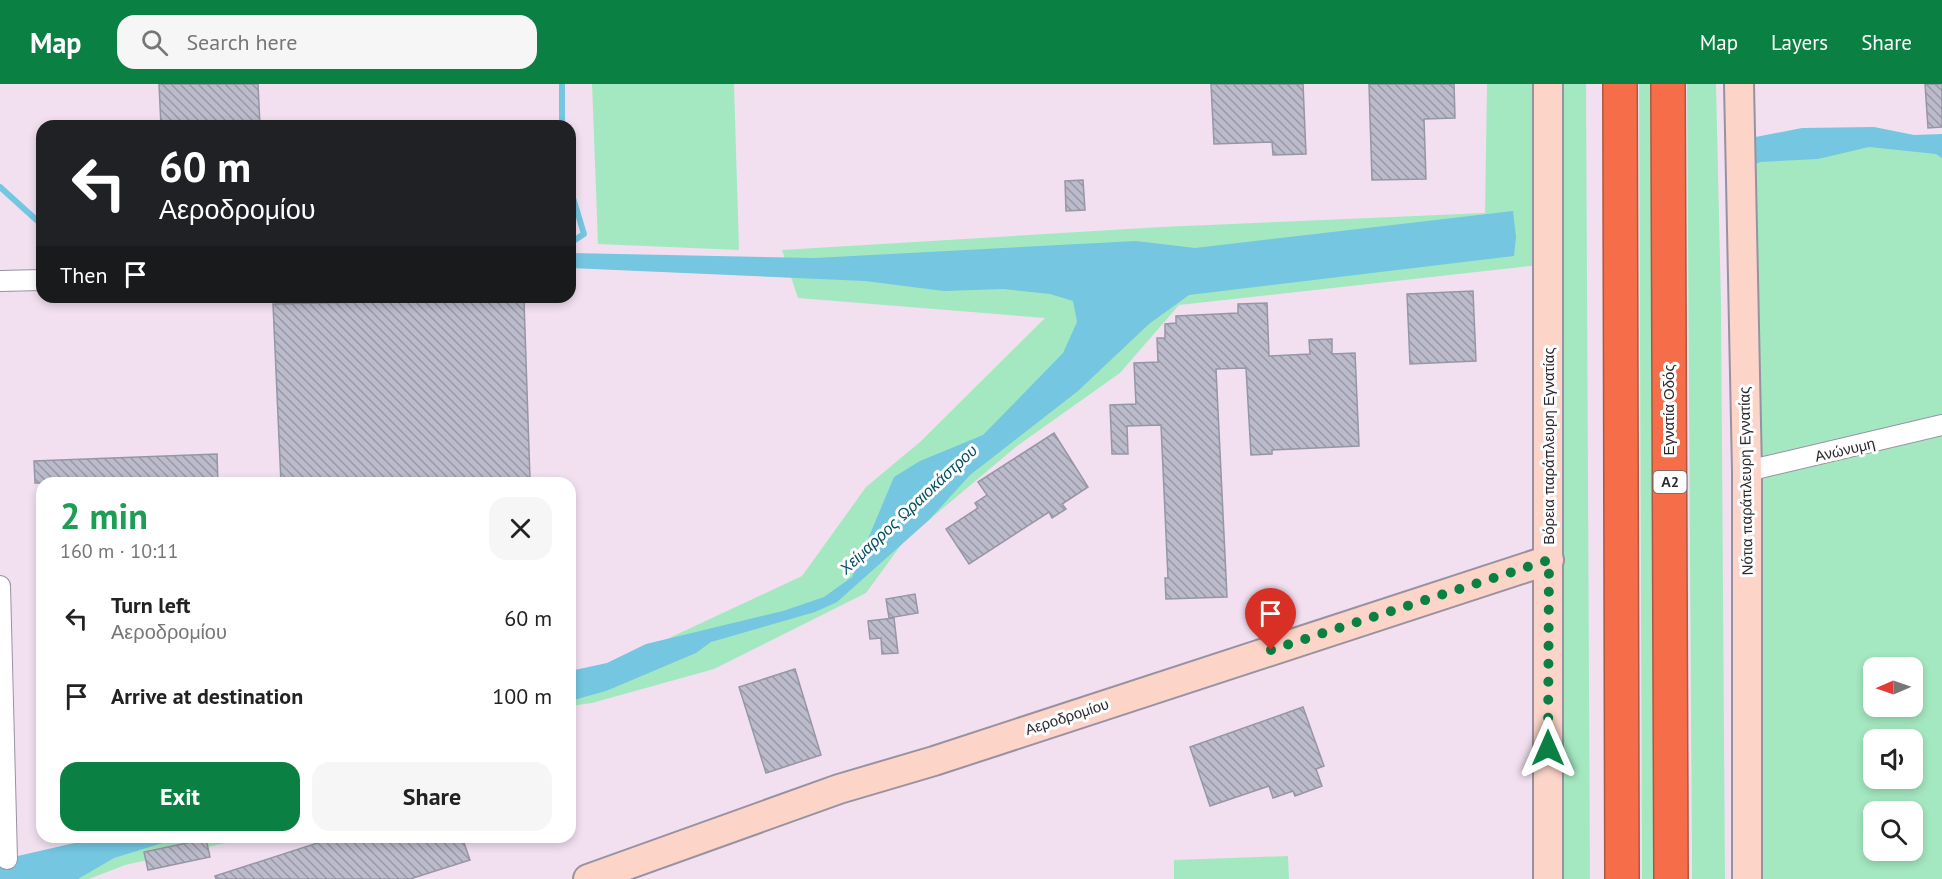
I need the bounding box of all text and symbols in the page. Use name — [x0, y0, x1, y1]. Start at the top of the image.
search box — [117, 15, 537, 69]
text: Map — [30, 24, 81, 61]
icon: search — [138, 26, 171, 59]
text: Search here — [186, 28, 297, 56]
text: Map — [1700, 29, 1738, 56]
text: Layers — [1771, 29, 1828, 56]
text: Share — [1861, 29, 1912, 56]
text: 60 m — [159, 139, 251, 194]
icon: left — [60, 144, 138, 222]
text: Αεροδρομίου — [159, 192, 316, 226]
icon: arrive — [119, 258, 152, 291]
text: Then — [60, 261, 107, 289]
street label: Βόρεια παράπλευρη Εγνατίας — [1539, 347, 1558, 545]
street label: Εγνατία Οδός — [1659, 364, 1678, 456]
street label: Νότια παράπλευρη Εγνατίας — [1734, 386, 1757, 576]
street label: Ανώνυμη — [1813, 433, 1877, 466]
water label: Χείμαρρος Ωραιοκάστρου — [834, 440, 981, 579]
road number: Α2 — [1654, 471, 1686, 493]
text: 2 min — [60, 492, 148, 539]
button: close — [489, 497, 552, 560]
text: 160 m · 10:11 — [60, 538, 178, 564]
pin — [1245, 588, 1296, 650]
text: Turn left — [111, 591, 191, 619]
icon: arrive — [1254, 597, 1287, 630]
icon: left — [60, 602, 93, 635]
text: 60 m — [504, 604, 552, 632]
text: Αεροδρομίου — [111, 619, 227, 645]
north arrow — [1863, 657, 1923, 717]
map controls — [1863, 657, 1923, 861]
icon: arrive — [60, 680, 93, 713]
text: Arrive at destination — [111, 682, 303, 710]
text: 100 m — [492, 682, 552, 710]
street label: Αεροδρομίου — [1023, 694, 1111, 739]
position arrow — [1516, 716, 1580, 780]
button: sound — [1863, 729, 1923, 789]
button: Exit — [60, 762, 300, 831]
button: Share — [312, 762, 552, 831]
button: search — [1863, 801, 1923, 861]

